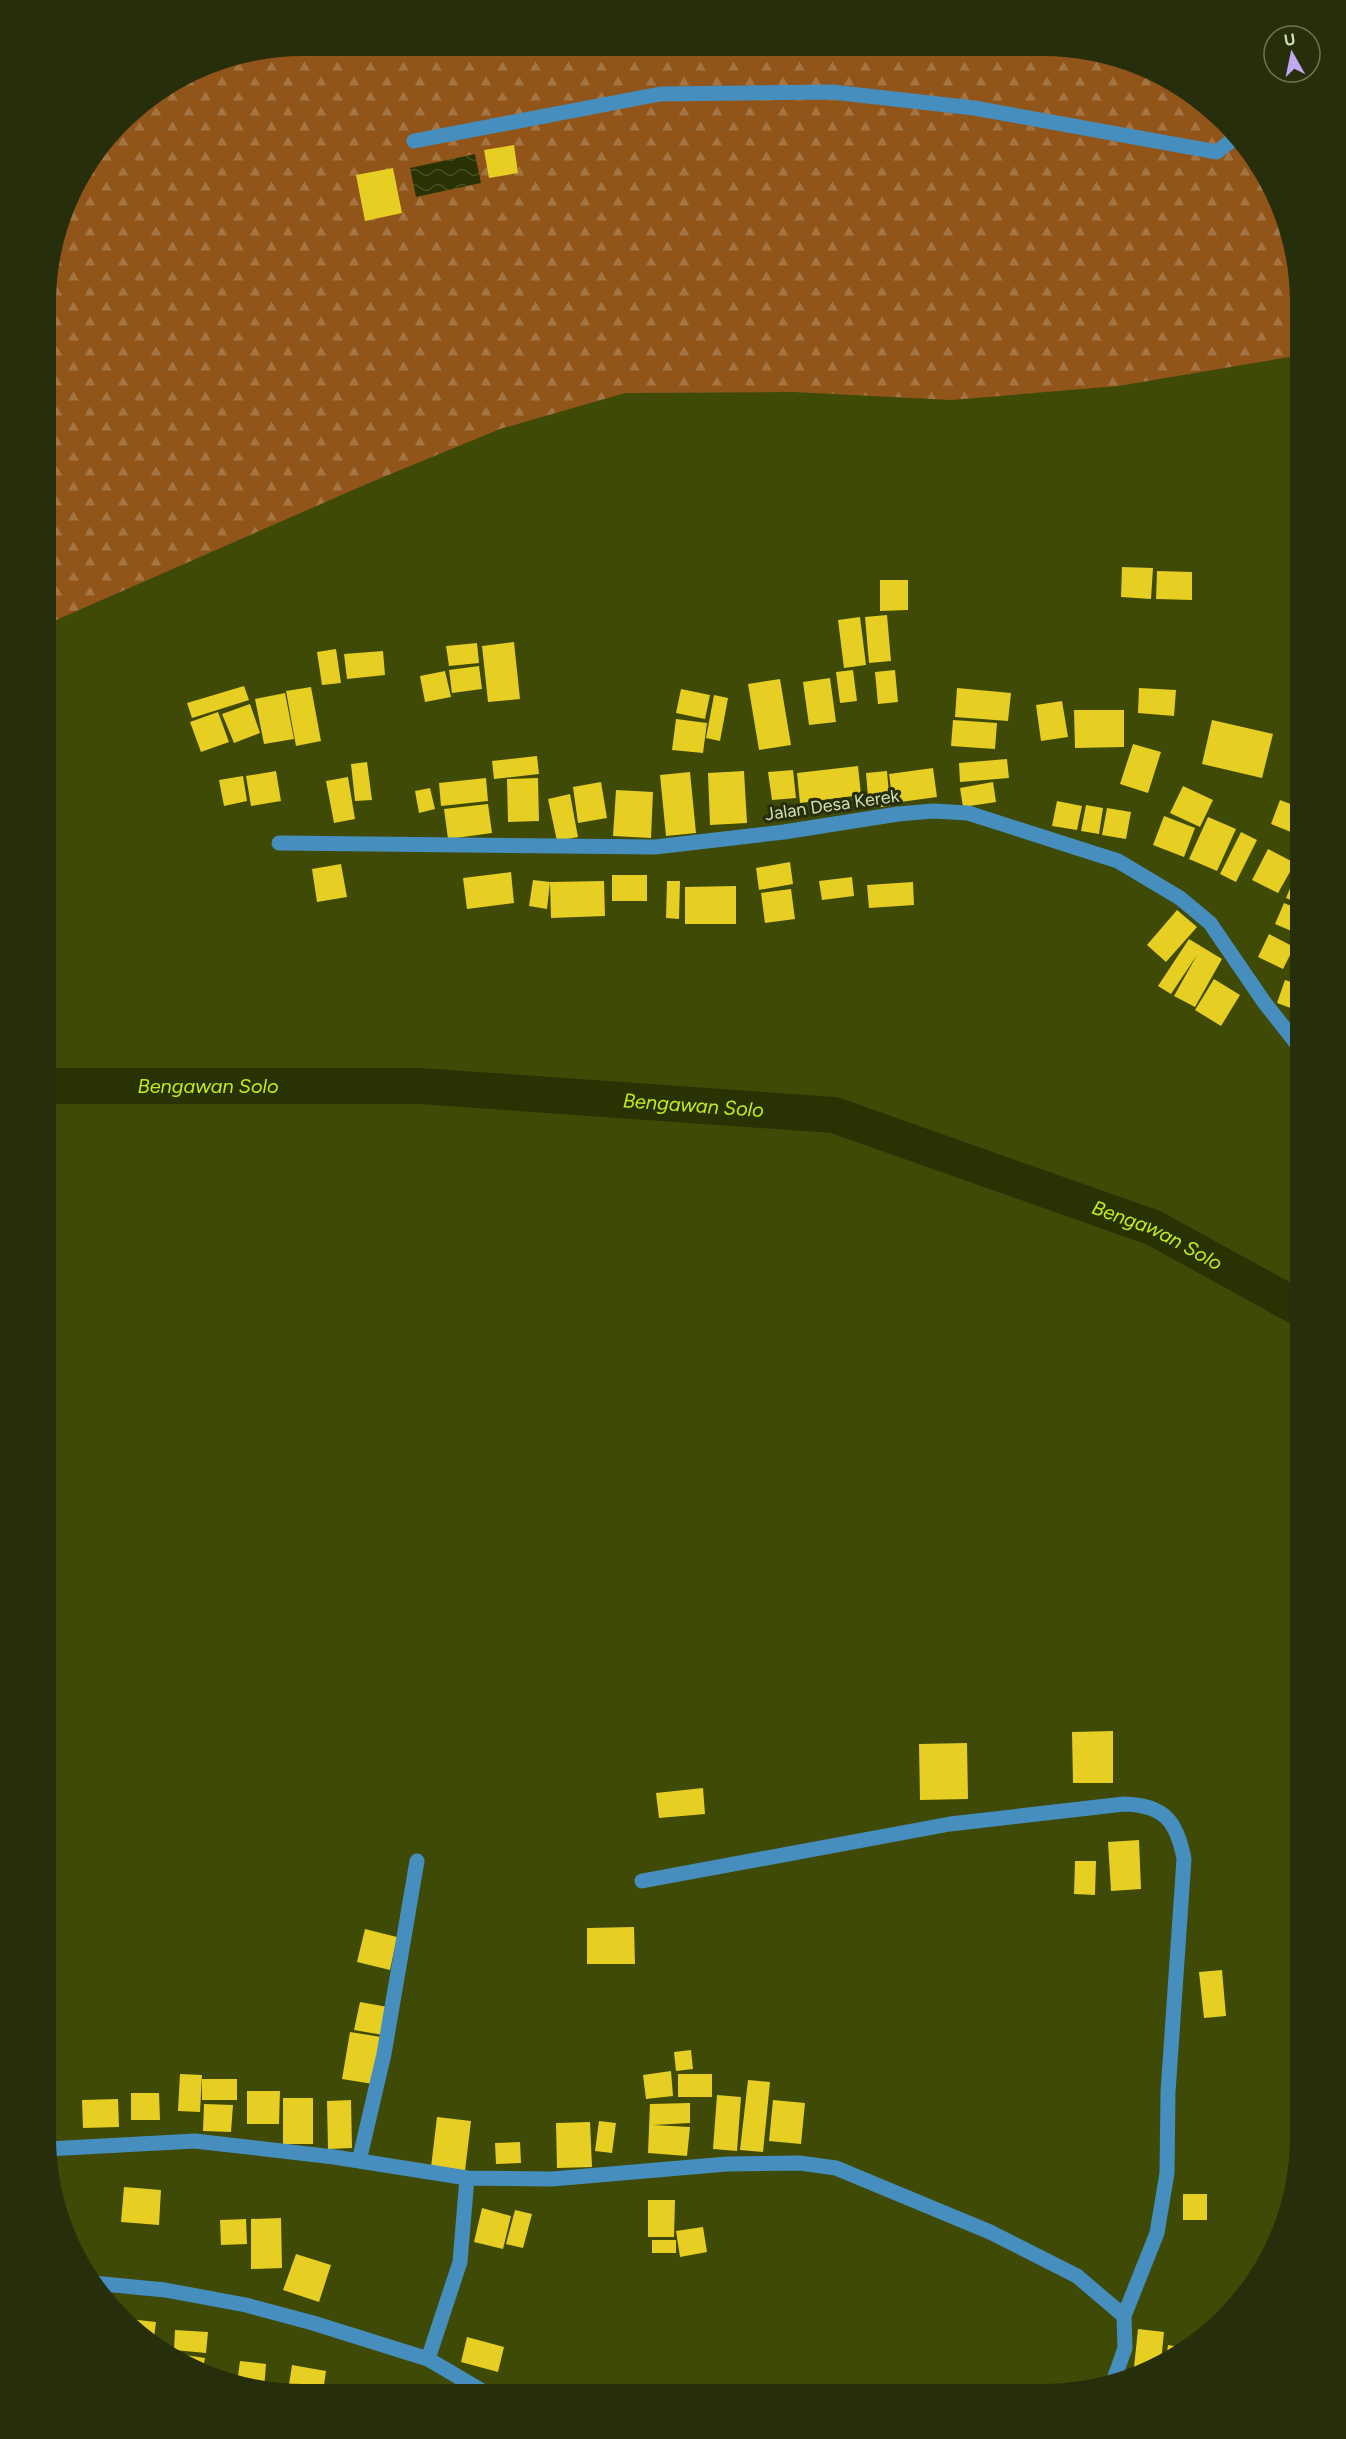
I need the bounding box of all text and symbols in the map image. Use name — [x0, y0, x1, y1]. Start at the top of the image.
north arrow — [1262, 24, 1322, 84]
text: U — [1283, 29, 1297, 50]
street label: Jalan Desa Kerek — [763, 785, 901, 825]
water label: Bengawan Solo — [137, 1074, 279, 1098]
water label: Bengawan Solo — [622, 1088, 765, 1122]
water label: Bengawan Solo — [1089, 1195, 1227, 1275]

